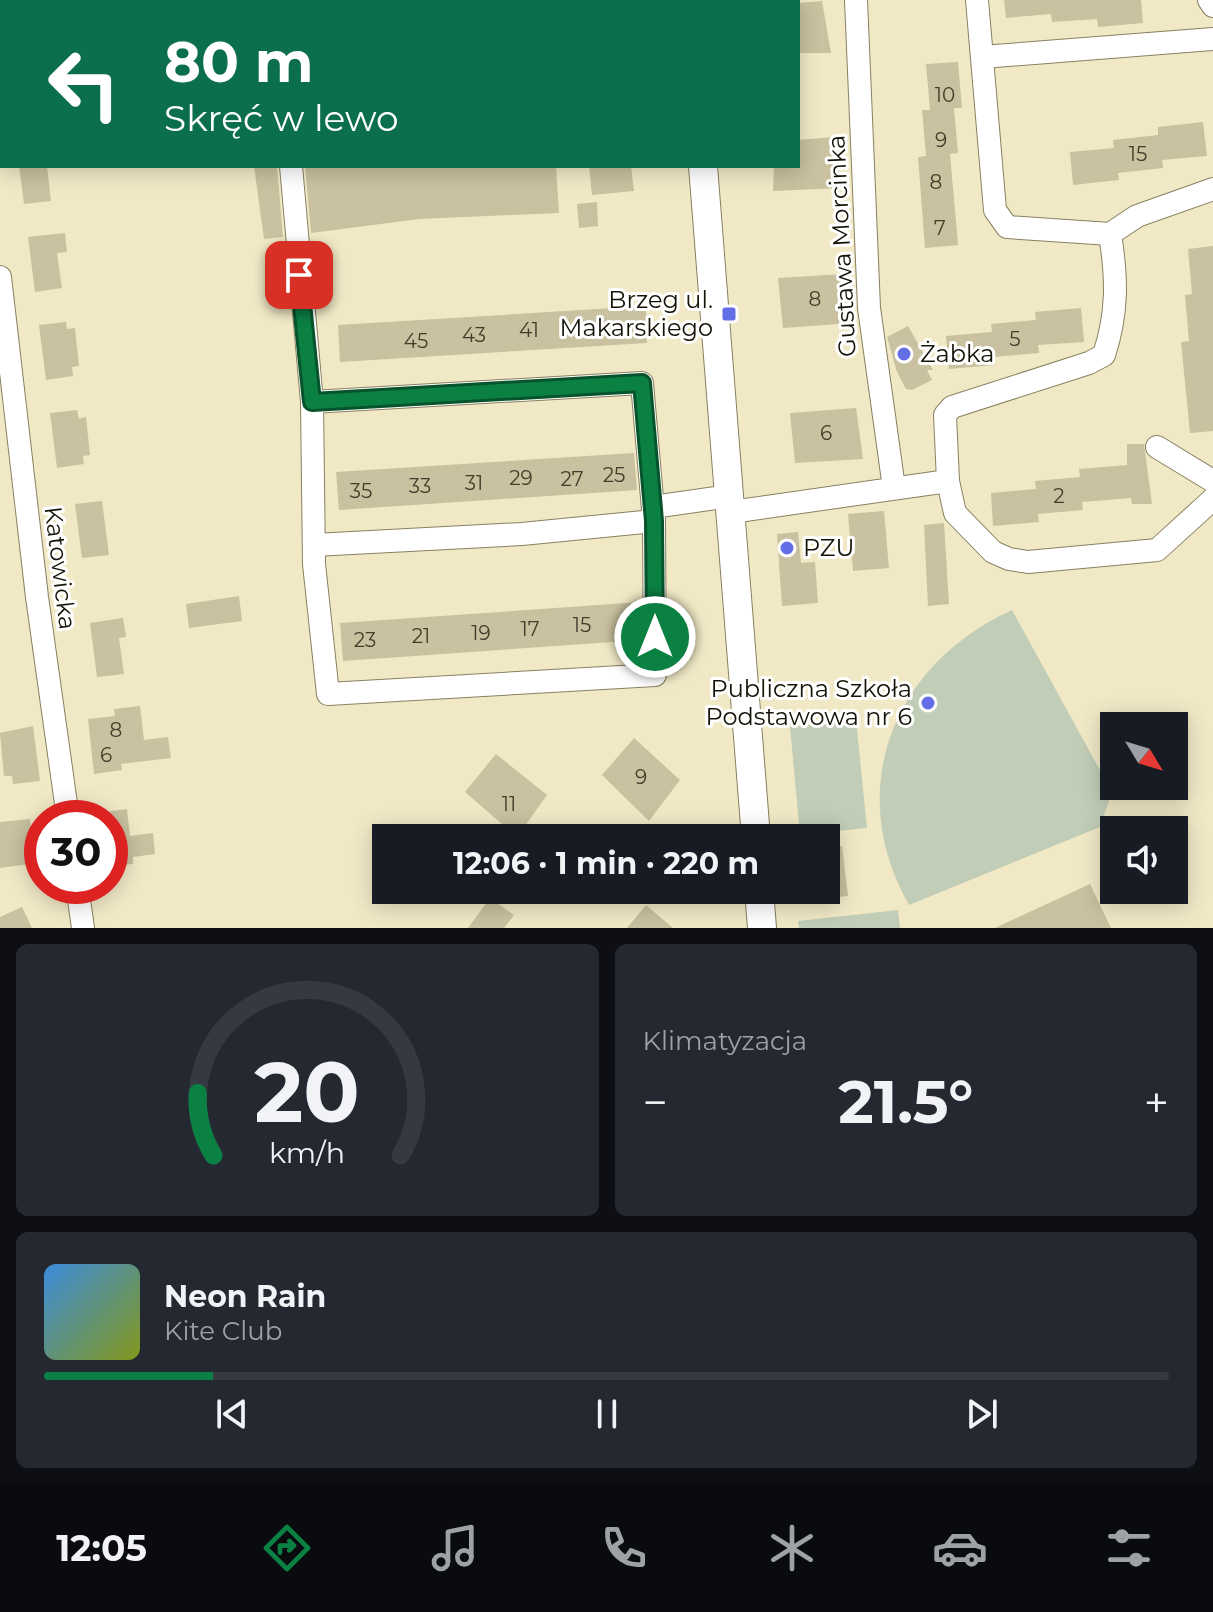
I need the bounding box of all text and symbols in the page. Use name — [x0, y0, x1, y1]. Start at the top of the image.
text: 80 m — [164, 28, 314, 96]
icon: left — [32, 32, 136, 136]
house number: 10 — [935, 83, 955, 107]
text: Skręć w lewo — [164, 96, 399, 140]
house number: 9 — [935, 128, 947, 152]
street label: Gustawa Morcinka — [821, 134, 862, 358]
house number: 15 — [1129, 142, 1147, 166]
house number: 8 — [930, 170, 942, 194]
house number: 7 — [934, 216, 946, 240]
pin — [265, 241, 333, 309]
icon: arrive — [277, 253, 321, 297]
place label: Brzeg ul. Makarskiego — [560, 285, 713, 342]
house number: 8 — [809, 287, 821, 311]
marker: Brzeg ul. Makarskiego — [720, 305, 738, 323]
house number: 41 — [519, 318, 539, 342]
house number: 43 — [462, 323, 486, 347]
house number: 5 — [1009, 327, 1021, 351]
house number: 45 — [404, 329, 428, 353]
place label: Żabka — [920, 339, 994, 368]
marker: Żabka — [895, 345, 913, 363]
house number: 6 — [820, 421, 832, 445]
house number: 25 — [603, 463, 625, 487]
house number: 29 — [509, 466, 533, 490]
house number: 27 — [560, 467, 584, 491]
house number: 31 — [465, 471, 483, 495]
house number: 33 — [409, 474, 431, 498]
house number: 35 — [350, 479, 372, 503]
house number: 2 — [1053, 484, 1065, 508]
street label: Katowicka — [39, 505, 82, 631]
place label: PZU — [803, 533, 854, 562]
marker: PZU — [778, 539, 796, 557]
position arrow — [613, 595, 697, 679]
house number: 15 — [573, 613, 591, 637]
house number: 17 — [521, 617, 540, 641]
house number: 19 — [471, 621, 491, 645]
house number: 21 — [412, 624, 430, 648]
house number: 23 — [354, 628, 376, 652]
place label: Publiczna Szkoła Podstawowa nr 6 — [706, 674, 912, 731]
marker: Publiczna Szkoła Podstawowa nr 6 — [919, 694, 937, 712]
north arrow — [1100, 712, 1188, 800]
map controls — [1100, 712, 1188, 904]
house number: 8 — [110, 718, 122, 742]
house number: 6 — [100, 743, 112, 767]
house number: 9 — [635, 765, 647, 789]
house number: 11 — [502, 792, 516, 816]
speed limit sign: 30 — [24, 800, 128, 904]
button: sound — [1100, 816, 1188, 904]
text: 12:06 · 1 min · 220 m — [453, 845, 759, 882]
text: Klimatyzacja — [643, 1025, 807, 1057]
text: 20 — [254, 1041, 360, 1143]
text: 21.5° — [838, 1065, 973, 1138]
text: − — [643, 1075, 668, 1129]
text: + — [1144, 1075, 1169, 1129]
text: km/h — [269, 1135, 345, 1170]
text: Neon Rain — [164, 1278, 326, 1315]
text: Kite Club — [164, 1315, 282, 1347]
icon: previous — [210, 1392, 254, 1436]
icon: pause — [585, 1392, 629, 1436]
icon: next — [960, 1392, 1004, 1436]
icon: directions — [259, 1520, 315, 1576]
icon: music — [427, 1520, 483, 1576]
icon: phone — [596, 1520, 652, 1576]
icon: climate — [764, 1520, 820, 1576]
icon: car — [932, 1520, 988, 1576]
icon: filters — [1101, 1520, 1157, 1576]
text: 12:05 — [56, 1526, 147, 1570]

